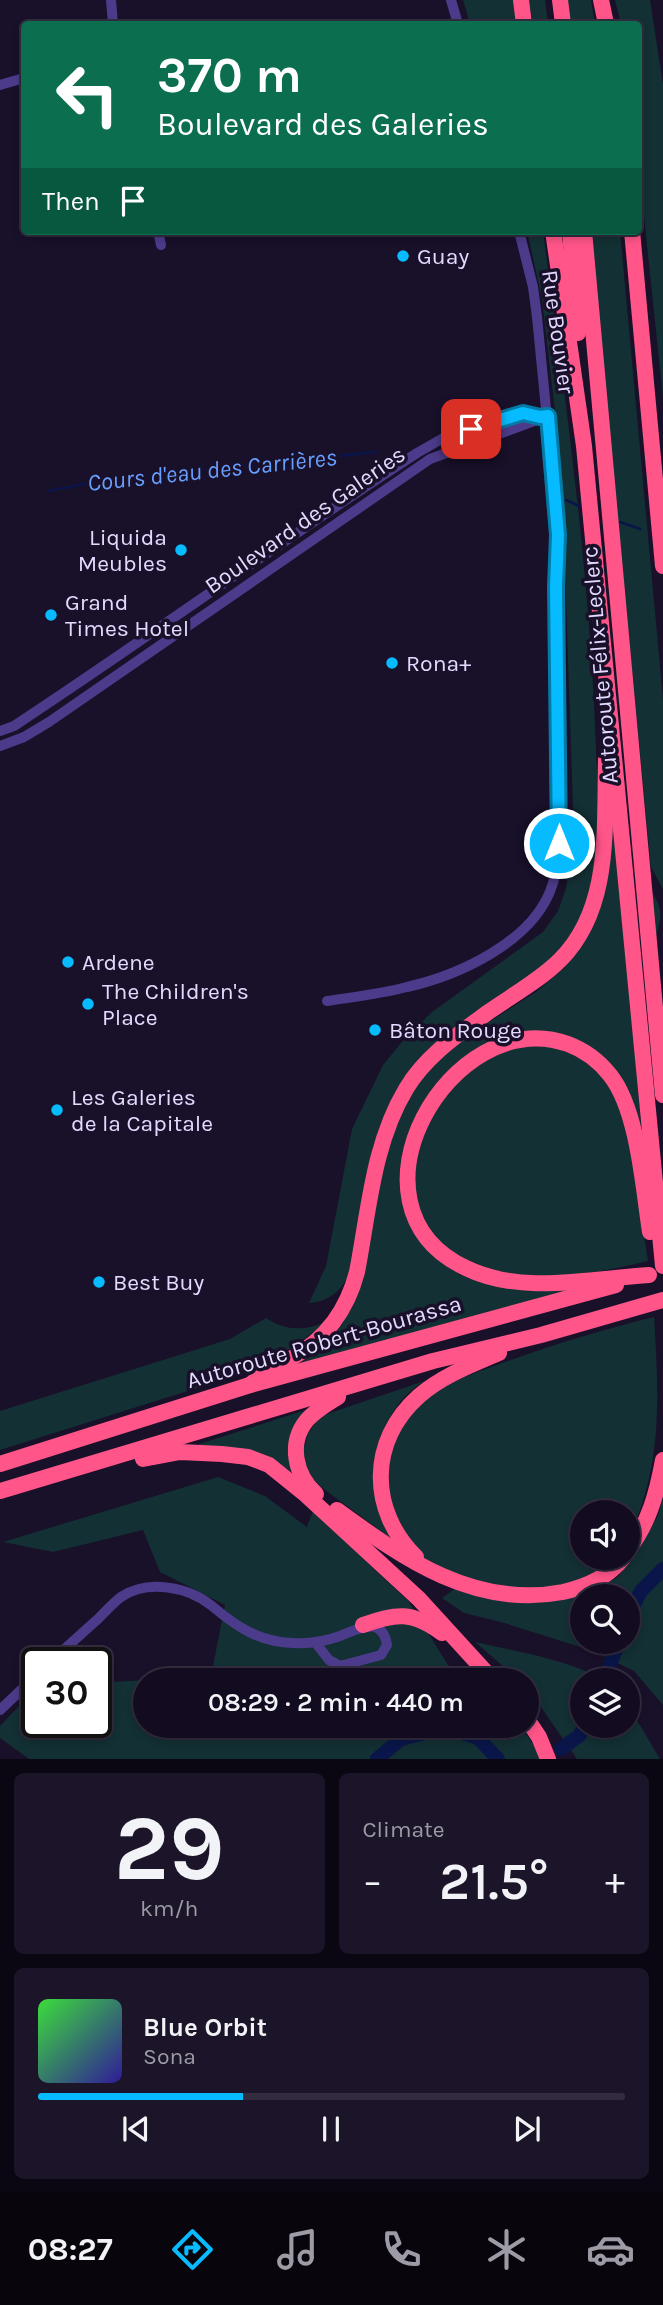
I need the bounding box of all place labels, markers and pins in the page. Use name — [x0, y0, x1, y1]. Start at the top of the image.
place label: Guay — [417, 243, 469, 270]
marker: Guay — [395, 248, 411, 264]
pin — [441, 399, 501, 459]
place label: Liquida Meubles — [78, 524, 167, 577]
marker: Liquida Meubles — [173, 542, 189, 558]
place label: Grand Times Hotel — [65, 589, 189, 642]
marker: Grand Times Hotel — [43, 607, 59, 623]
place label: Rona+ — [406, 650, 471, 677]
marker: Rona+ — [384, 655, 400, 671]
place label: Ardene — [82, 949, 155, 976]
marker: Ardene — [60, 954, 76, 970]
place label: The Children's Place — [102, 978, 249, 1031]
marker: The Children's Place — [80, 996, 96, 1012]
place label: Bâton Rouge — [389, 1017, 522, 1044]
marker: Bâton Rouge — [367, 1022, 383, 1038]
place label: Les Galeries de la Capitale — [71, 1084, 213, 1137]
marker: Les Galeries de la Capitale — [49, 1102, 65, 1118]
place label: Best Buy — [113, 1269, 205, 1296]
marker: Best Buy — [91, 1274, 107, 1290]

